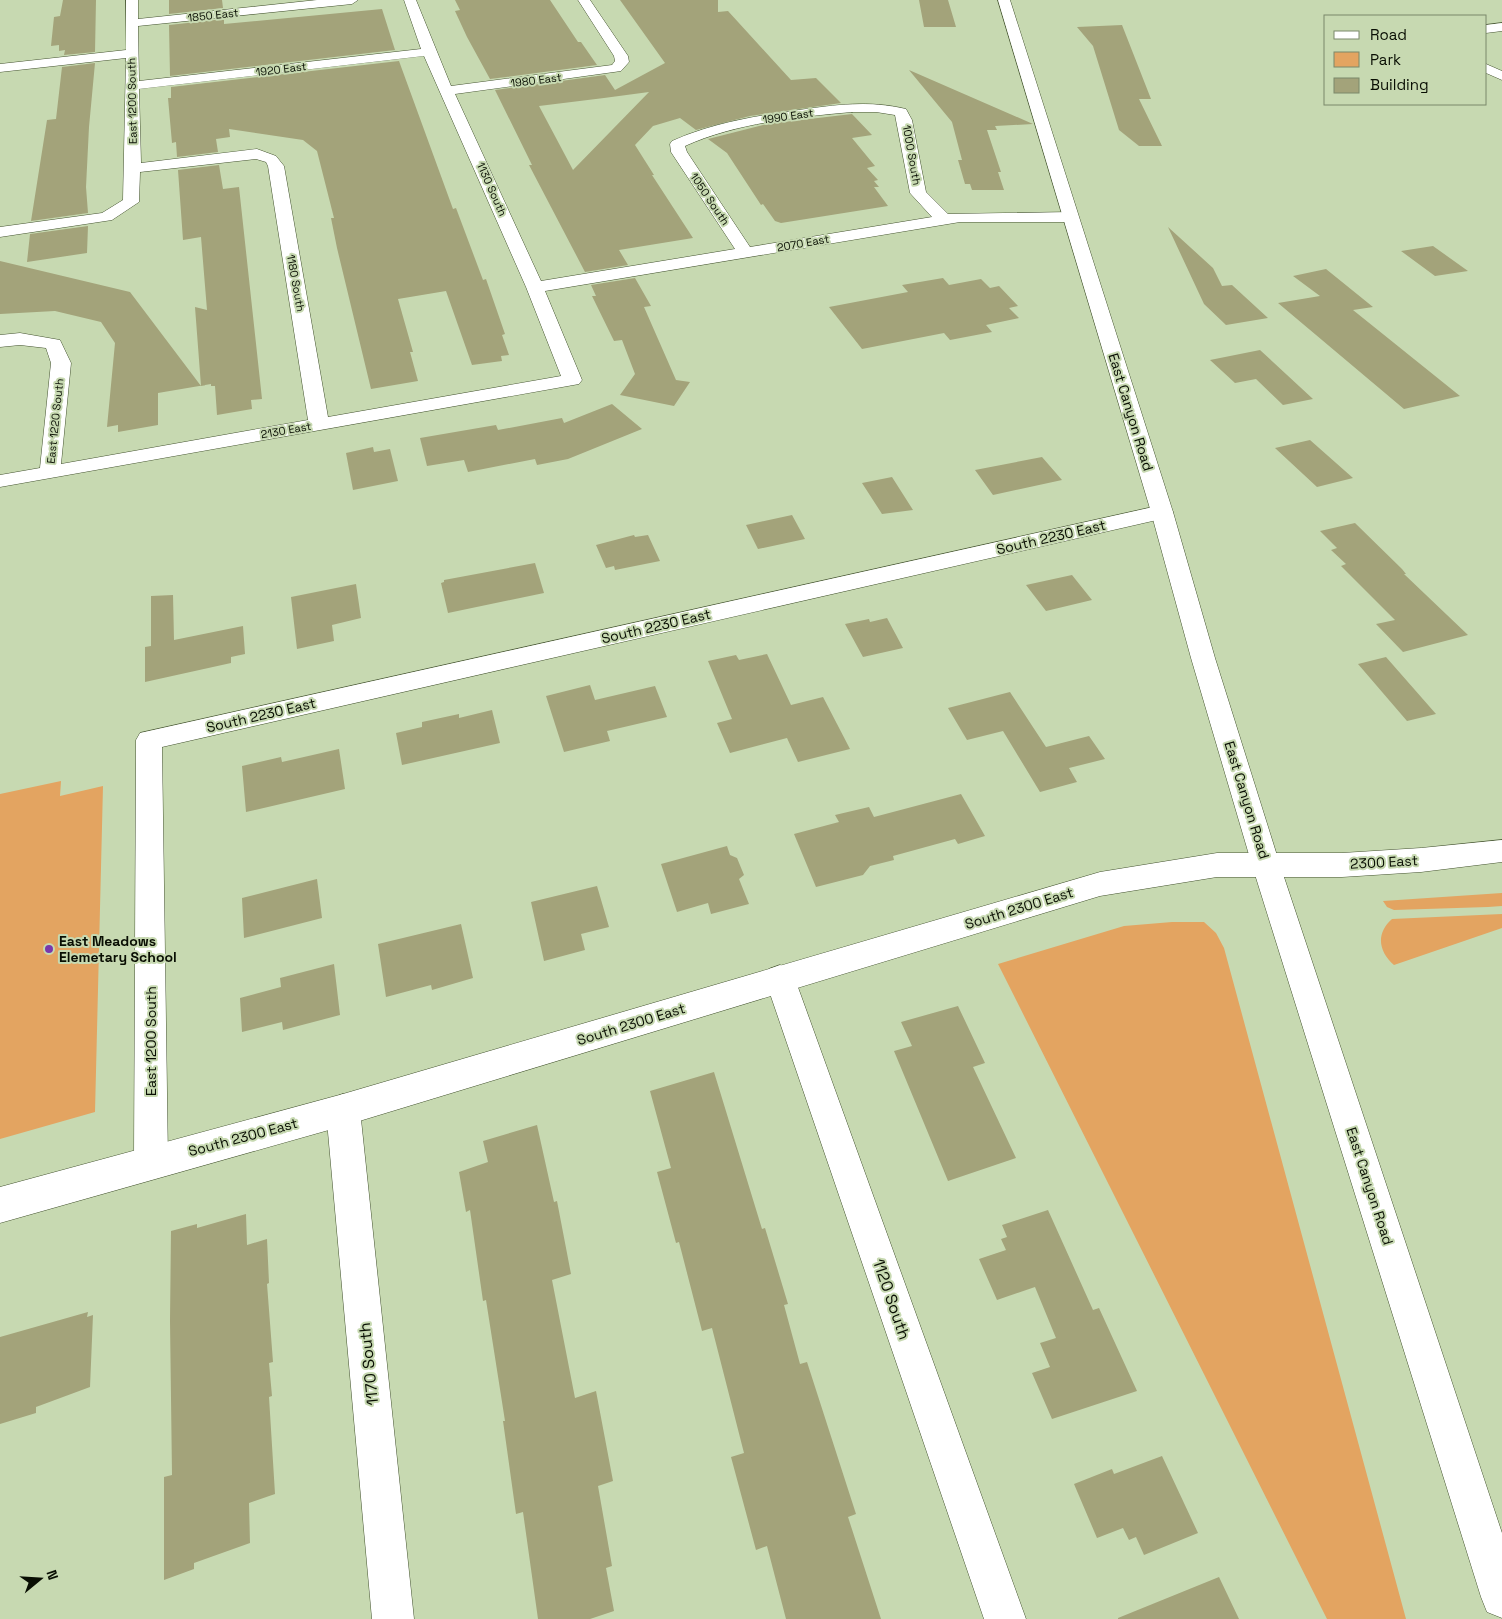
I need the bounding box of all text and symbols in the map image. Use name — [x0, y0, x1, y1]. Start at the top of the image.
street label: 1850 East — [187, 5, 239, 25]
legend — [1324, 15, 1487, 105]
text: Road — [1370, 25, 1407, 44]
text: Park — [1370, 50, 1401, 69]
street label: East 1200 South — [124, 58, 140, 144]
street label: 1920 East — [255, 59, 307, 79]
street label: 1980 East — [510, 70, 562, 90]
text: Building — [1370, 75, 1429, 94]
street label: 1990 East — [762, 106, 814, 126]
street label: 1000 South — [900, 124, 924, 186]
street label: 1130 South — [474, 160, 510, 218]
street label: 1050 South — [687, 170, 733, 228]
street label: 2070 East — [776, 232, 830, 254]
street label: 1180 South — [284, 253, 308, 313]
street label: East Canyon Road — [1104, 351, 1158, 473]
street label: East 1220 South — [44, 378, 66, 464]
street label: 2130 East — [260, 419, 312, 441]
street label: South 2230 East — [994, 516, 1108, 558]
street label: South 2230 East — [599, 605, 713, 647]
street label: South 2230 East — [204, 694, 318, 736]
street label: East Canyon Road — [1220, 739, 1274, 861]
street label: 2300 East — [1350, 851, 1418, 873]
street label: South 2300 East — [963, 883, 1075, 933]
place label: East Meadows Elemetary School — [59, 932, 177, 966]
marker: East Meadows Elemetary School — [43, 943, 55, 955]
street label: East 1200 South — [142, 986, 160, 1096]
street label: South 2300 East — [575, 999, 687, 1049]
street label: South 2300 East — [186, 1114, 300, 1160]
street label: East Canyon Road — [1343, 1125, 1397, 1247]
street label: 1120 South — [868, 1256, 915, 1342]
street label: 1170 South — [354, 1321, 383, 1406]
north arrow — [15, 1554, 65, 1604]
text: N — [42, 1568, 62, 1582]

